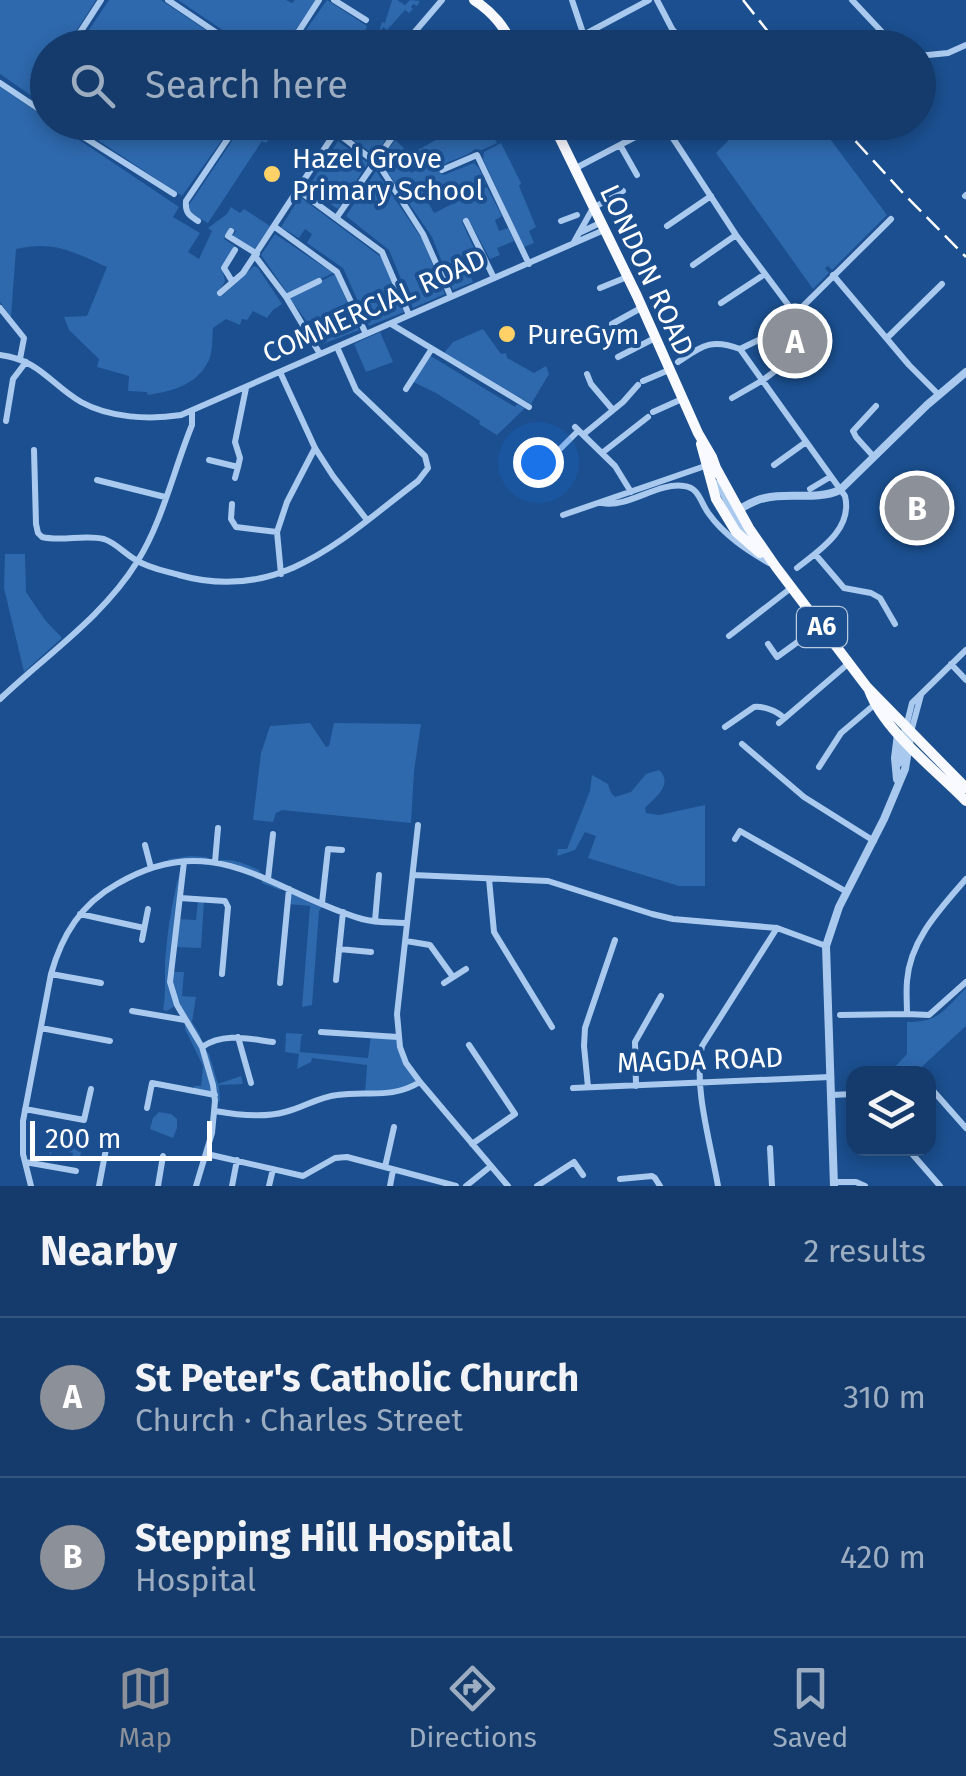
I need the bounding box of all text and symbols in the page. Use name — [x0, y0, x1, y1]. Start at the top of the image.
search box — [30, 30, 936, 140]
icon: search — [65, 58, 120, 113]
text: Search here — [145, 62, 348, 108]
place label: Hazel Grove Primary School — [292, 142, 484, 207]
marker: Hazel Grove Primary School — [261, 163, 283, 185]
street label: LONDON ROAD — [593, 179, 701, 361]
street label: COMMERCIAL ROAD — [257, 242, 491, 370]
pin: A — [762, 304, 828, 378]
place label: PureGym — [527, 318, 639, 351]
marker: PureGym — [496, 323, 518, 345]
your location — [513, 437, 564, 488]
pin: B — [884, 470, 950, 546]
road number: A6 — [797, 607, 847, 647]
street label: MAGDA ROAD — [616, 1041, 784, 1079]
map controls — [846, 1066, 936, 1156]
button: layers — [846, 1066, 936, 1156]
scale bar — [30, 1116, 212, 1160]
text: 200 m — [45, 1122, 122, 1155]
text: Nearby — [40, 1226, 177, 1276]
text: 2 results — [803, 1232, 926, 1270]
text: St Peter's Catholic Church — [135, 1355, 579, 1401]
text: A — [63, 1378, 82, 1416]
text: 310 m — [843, 1378, 926, 1416]
text: Church · Charles Street — [135, 1401, 463, 1439]
text: Stepping Hill Hospital — [135, 1515, 512, 1561]
text: B — [63, 1538, 82, 1576]
text: 420 m — [840, 1538, 926, 1576]
text: Hospital — [135, 1561, 256, 1599]
tab: Map — [118, 1661, 173, 1754]
tab: Directions — [408, 1661, 537, 1754]
tab: Saved — [772, 1661, 848, 1754]

